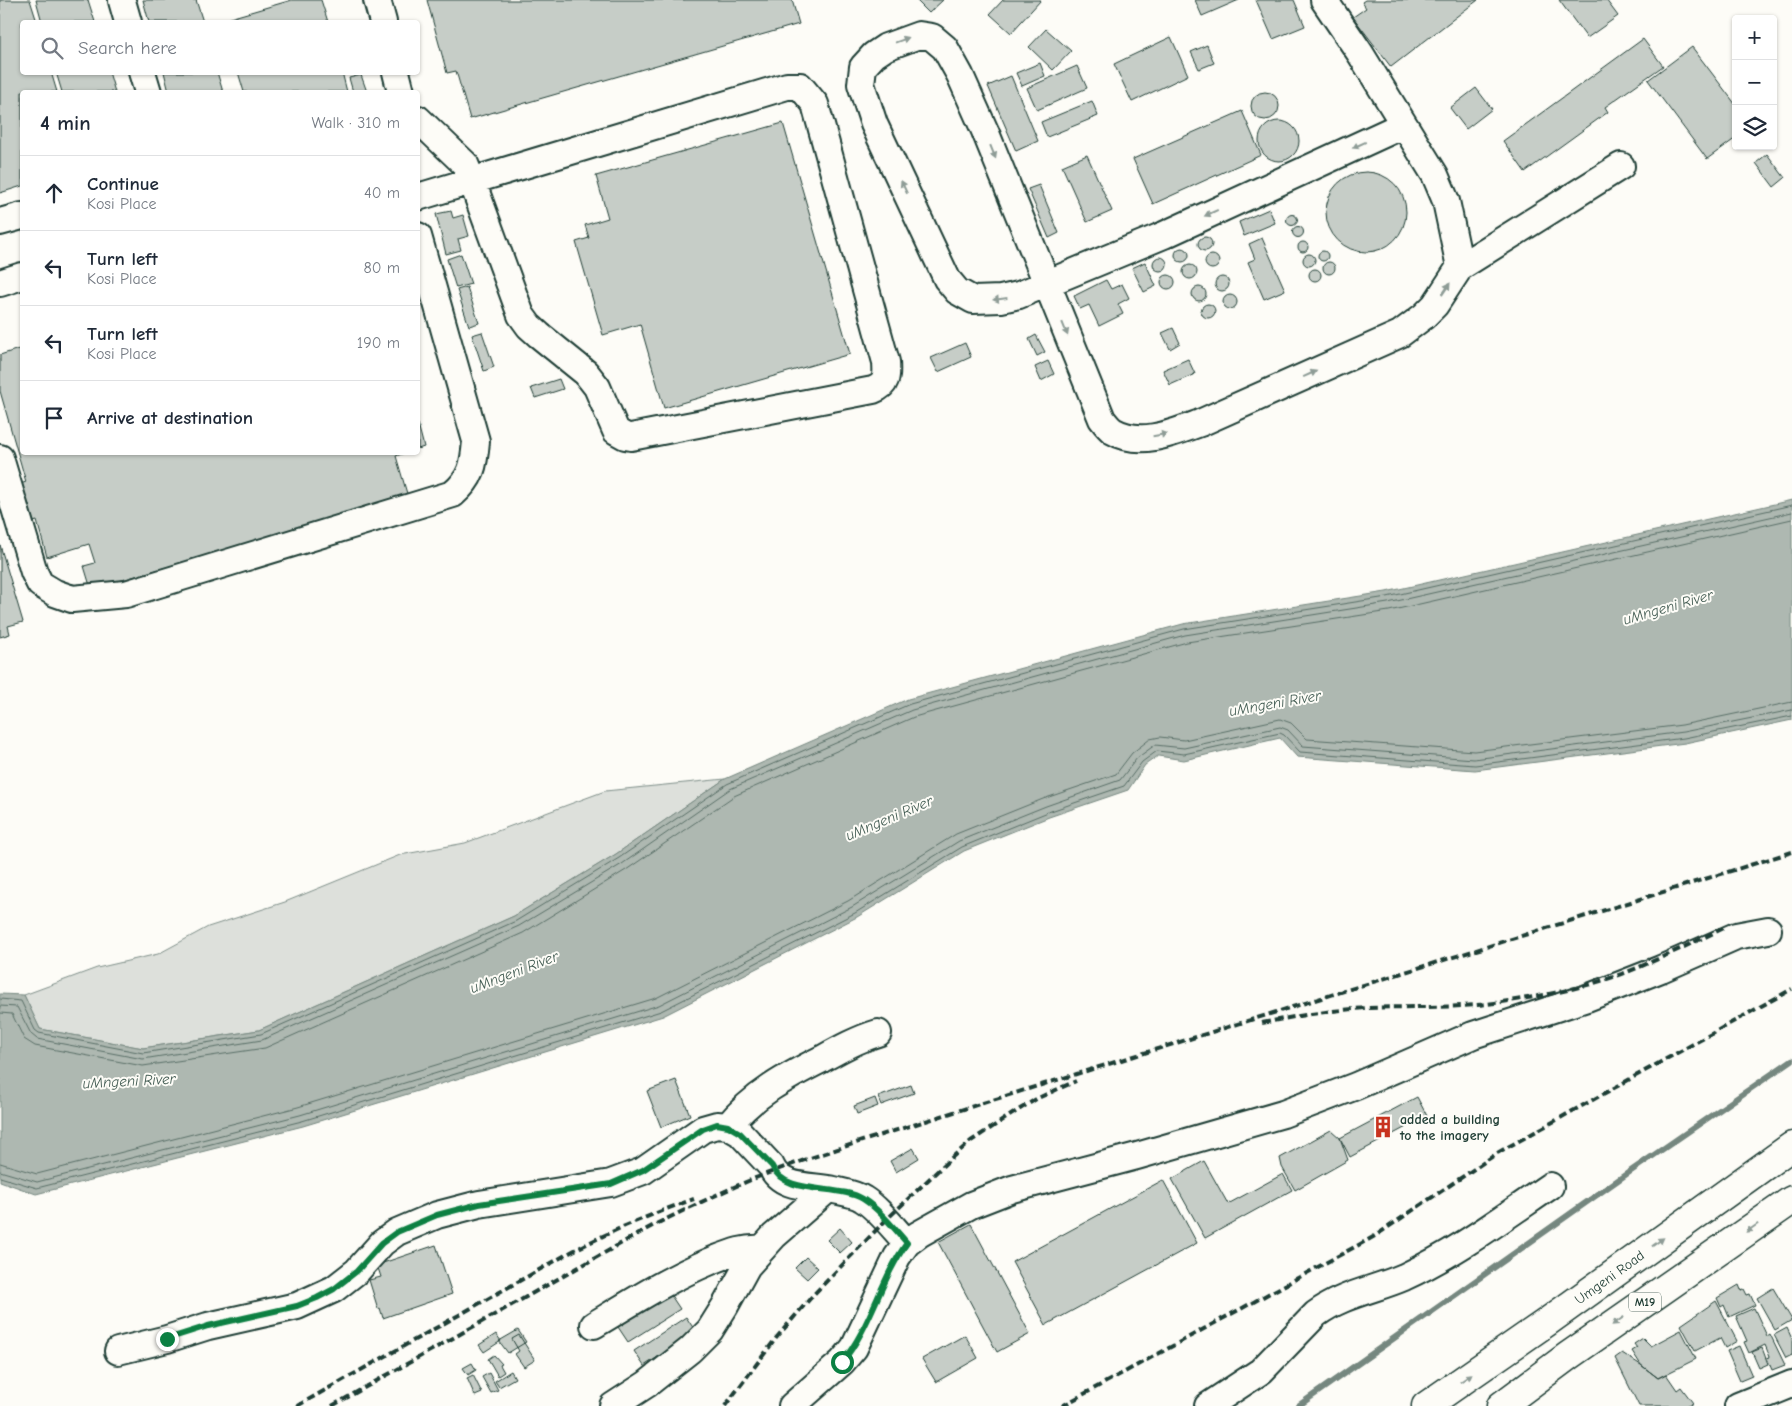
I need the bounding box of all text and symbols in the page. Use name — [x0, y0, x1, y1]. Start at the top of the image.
map controls — [1732, 15, 1777, 150]
button: + — [1732, 15, 1777, 60]
search box — [20, 20, 420, 75]
icon: search — [38, 34, 66, 62]
one-way arrow — [895, 36, 910, 44]
text: Search here — [78, 37, 177, 59]
button: − — [1732, 60, 1777, 105]
button: layers — [1732, 105, 1777, 150]
text: 4 min — [40, 111, 91, 135]
text: Walk · 310 m — [311, 114, 400, 132]
one-way arrow — [1352, 141, 1366, 149]
one-way arrow — [990, 145, 998, 159]
text: Continue — [87, 173, 159, 195]
icon: ahead — [40, 179, 68, 207]
one-way arrow — [900, 180, 908, 194]
text: 40 m — [364, 184, 400, 202]
text: Kosi Place — [87, 195, 156, 213]
one-way arrow — [1204, 209, 1218, 217]
text: Turn left — [87, 248, 158, 270]
icon: left — [40, 254, 68, 282]
text: 80 m — [363, 259, 400, 277]
text: Kosi Place — [87, 270, 156, 288]
one-way arrow — [1441, 283, 1451, 296]
one-way arrow — [992, 295, 1008, 303]
one-way arrow — [1061, 322, 1069, 336]
text: Turn left — [87, 323, 158, 345]
icon: left — [40, 329, 68, 357]
text: 190 m — [357, 334, 400, 352]
text: Kosi Place — [87, 345, 156, 363]
one-way arrow — [1303, 369, 1317, 377]
icon: arrive — [40, 404, 68, 432]
text: Arrive at destination — [87, 407, 253, 429]
one-way arrow — [1153, 431, 1169, 439]
water label: uMngeni River — [1621, 585, 1716, 628]
water label: uMngeni River — [1228, 686, 1323, 720]
water label: uMngeni River — [843, 791, 936, 844]
water label: uMngeni River — [467, 947, 562, 997]
water label: uMngeni River — [82, 1070, 177, 1092]
place label: added a building to the imagery — [1399, 1111, 1500, 1144]
building icon: added a building to the imagery — [1370, 1114, 1396, 1140]
one-way arrow — [1745, 1223, 1759, 1233]
one-way arrow — [1651, 1237, 1665, 1247]
street label: Umgeni Road — [1571, 1247, 1647, 1308]
road number: M19 — [1629, 1292, 1661, 1311]
one-way arrow — [1612, 1316, 1625, 1326]
route end — [156, 1328, 179, 1351]
route start — [831, 1351, 854, 1374]
one-way arrow — [1459, 1373, 1473, 1383]

